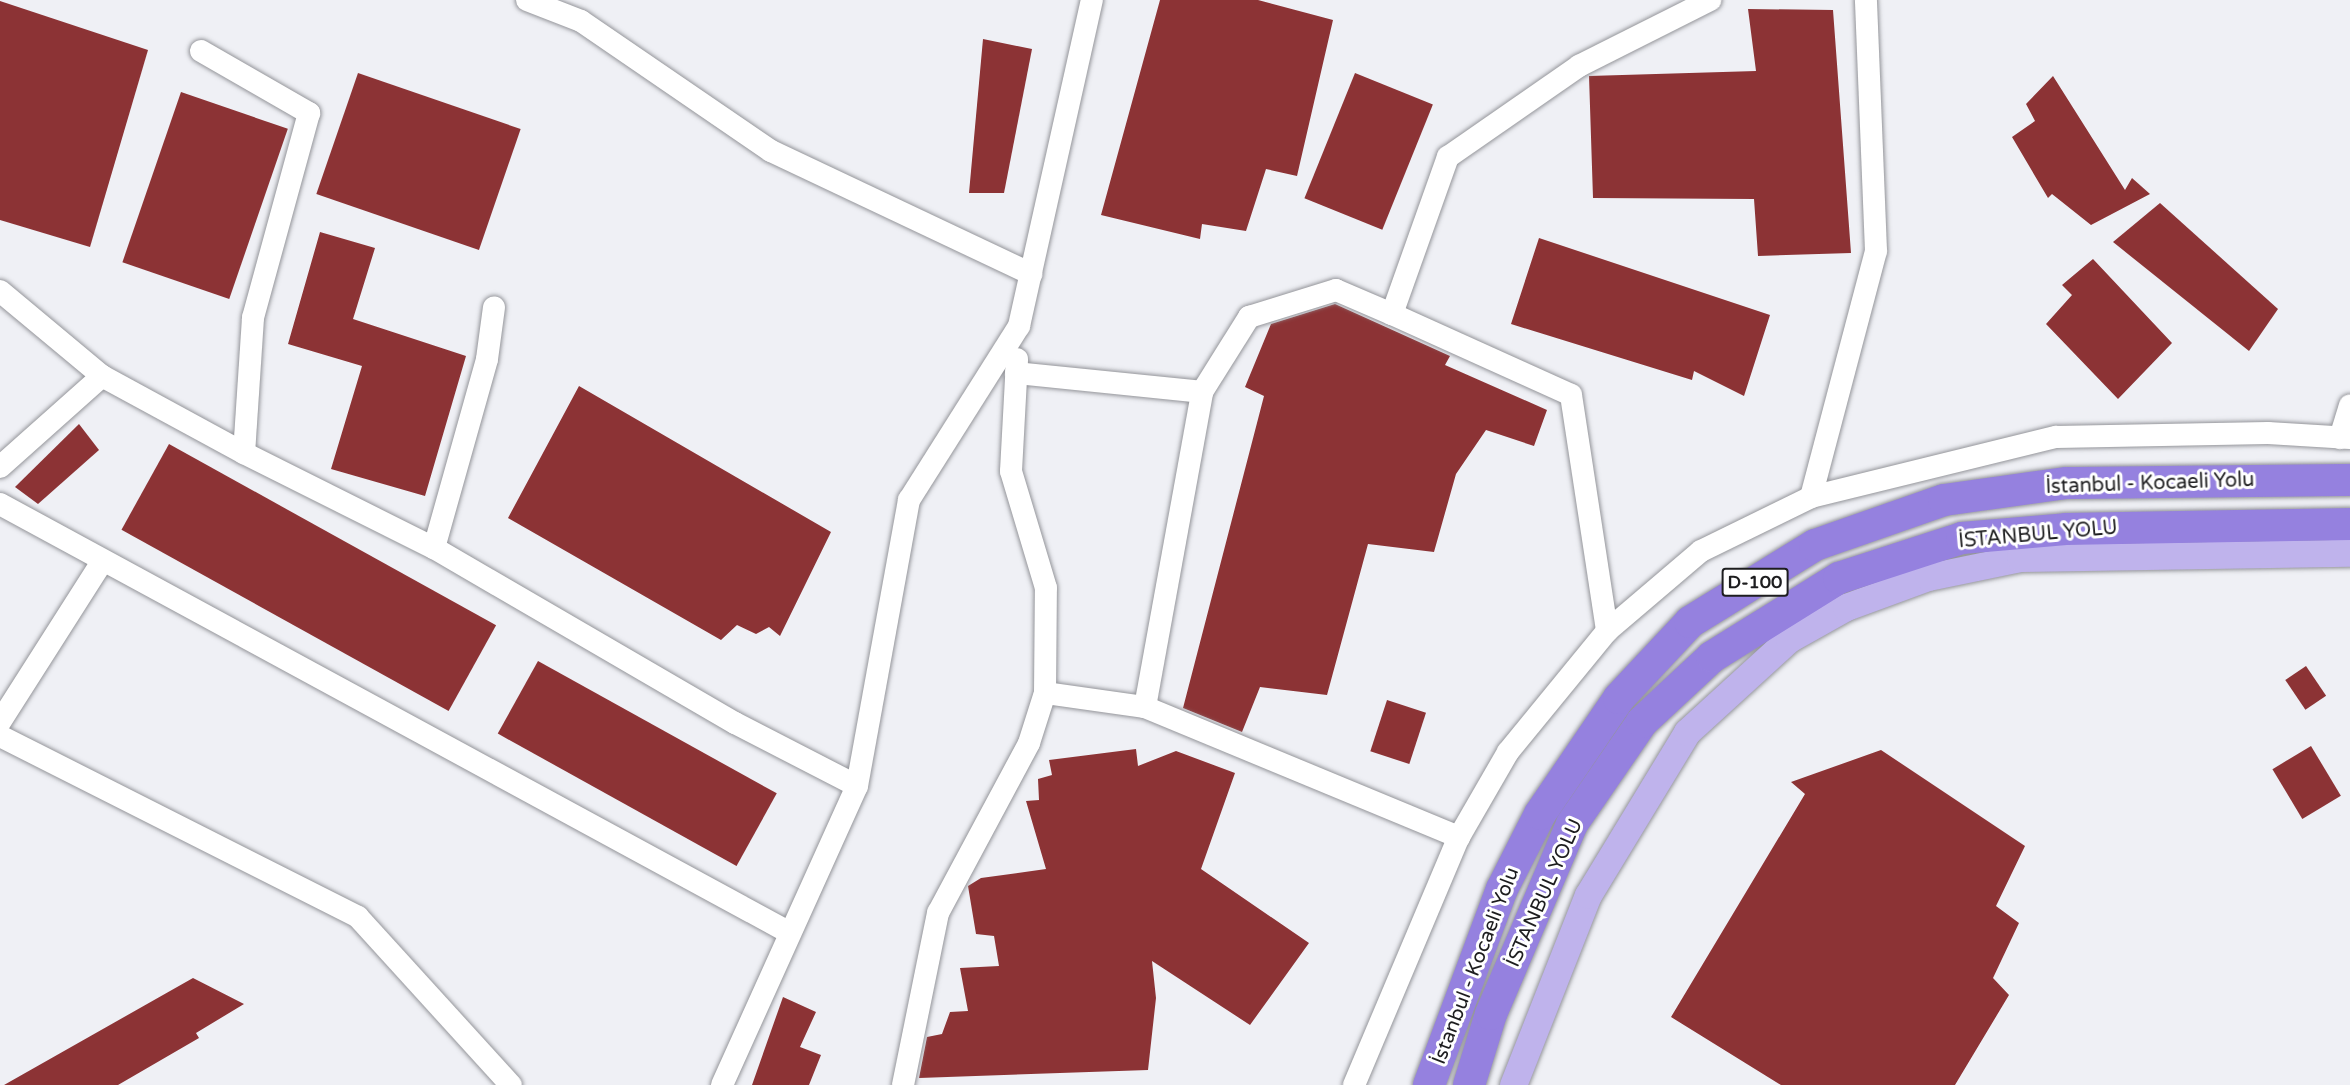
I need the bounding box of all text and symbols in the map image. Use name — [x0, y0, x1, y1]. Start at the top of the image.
street label: İstanbul - Kocaeli Yolu — [2045, 468, 2255, 500]
street label: İSTANBUL YOLU — [1957, 516, 2119, 554]
road number: D-100 — [1720, 567, 1790, 597]
street label: İSTANBUL YOLU — [1502, 815, 1588, 971]
street label: İstanbul - Kocaeli Yolu — [1427, 864, 1525, 1068]

